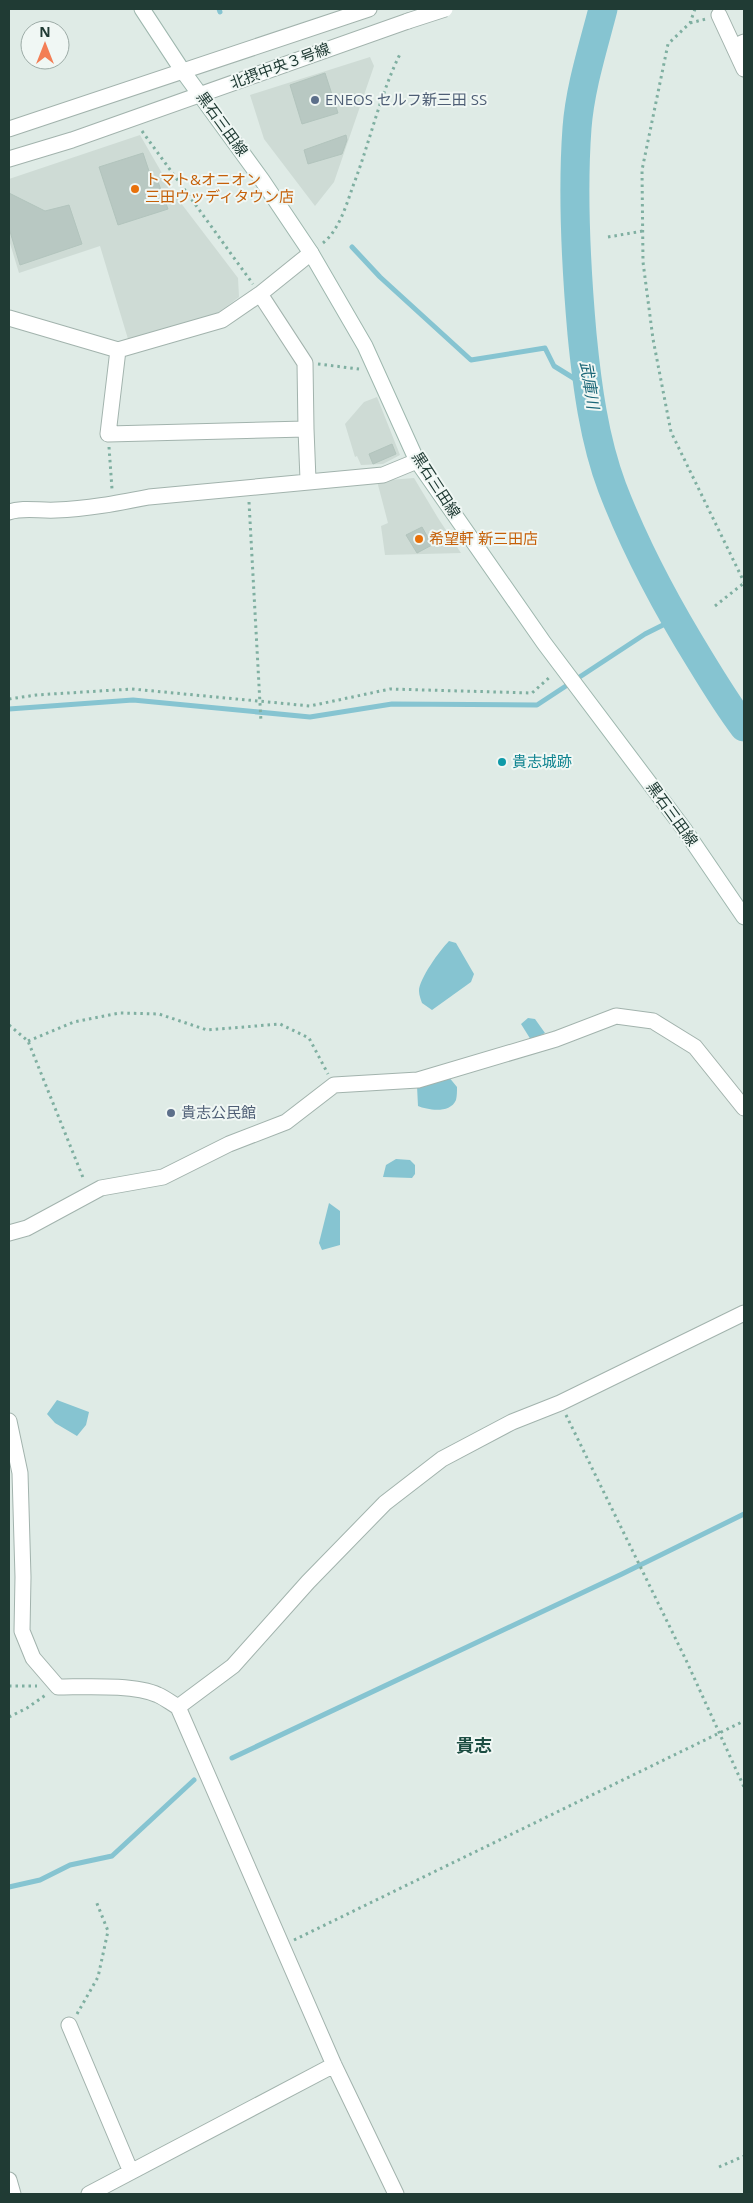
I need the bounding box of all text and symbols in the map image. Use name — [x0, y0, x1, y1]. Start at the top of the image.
north arrow — [20, 20, 70, 70]
text: N — [39, 22, 51, 41]
street label: 北摂中央３号線 — [227, 38, 332, 92]
street label: 黒石三田線 — [193, 87, 253, 160]
place label: ENEOS セルフ新三田 SS — [325, 89, 487, 109]
marker: ENEOS セルフ新三田 SS — [309, 94, 321, 106]
place label: トマト&オニオン 三田ウッディタウン店 — [145, 169, 294, 206]
marker: トマト&オニオン 三田ウッディタウン店 — [129, 183, 141, 195]
water label: 武庫川 — [575, 360, 605, 412]
street label: 黒石三田線 — [408, 448, 466, 521]
place label: 希望軒 新三田店 — [429, 528, 538, 548]
marker: 希望軒 新三田店 — [413, 533, 425, 545]
place label: 貴志城跡 — [512, 751, 572, 771]
marker: 貴志城跡 — [496, 756, 508, 768]
street label: 黒石三田線 — [643, 777, 703, 850]
place label: 貴志公民館 — [181, 1102, 256, 1122]
marker: 貴志公民館 — [165, 1107, 177, 1119]
district label: 貴志 — [456, 1733, 492, 1757]

